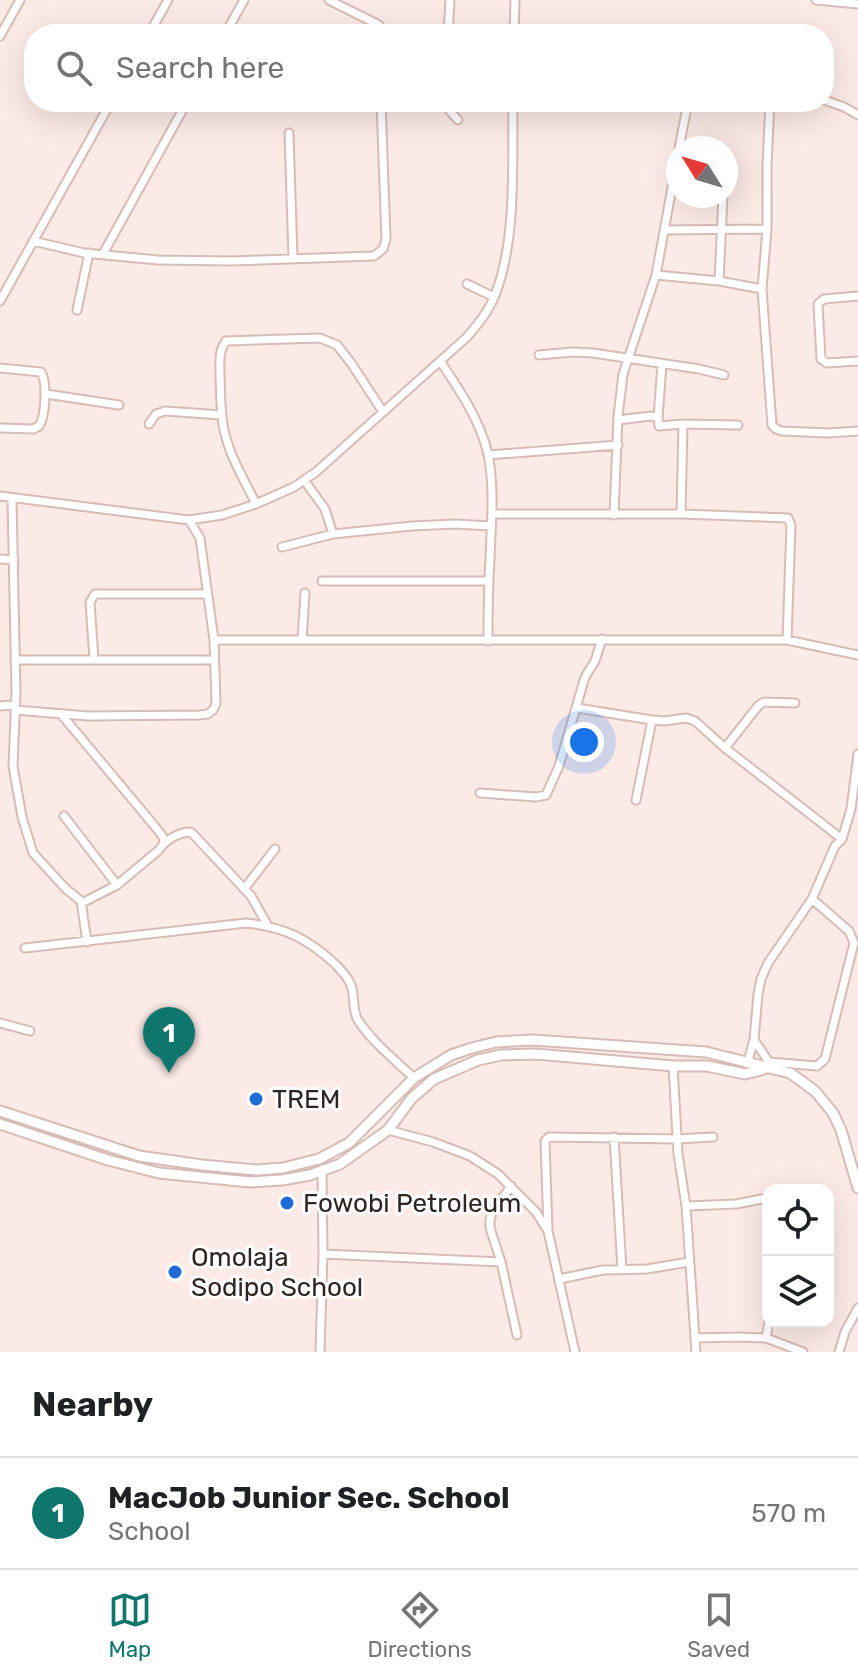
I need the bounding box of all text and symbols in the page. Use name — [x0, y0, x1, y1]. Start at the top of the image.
search box — [24, 24, 834, 112]
icon: search — [52, 46, 96, 90]
text: Search here — [116, 50, 284, 86]
north arrow — [666, 136, 738, 208]
your location — [564, 722, 604, 762]
pin: 1 — [143, 1007, 195, 1073]
place label: TREM — [272, 1084, 340, 1115]
marker: TREM — [247, 1090, 265, 1108]
map controls — [762, 1184, 834, 1328]
button: locate — [762, 1184, 834, 1256]
place label: Fowobi Petroleum — [303, 1188, 521, 1219]
marker: Fowobi Petroleum — [278, 1194, 296, 1212]
place label: Omolaja Sodipo School — [191, 1242, 363, 1303]
button: layers — [762, 1256, 834, 1328]
marker: Omolaja Sodipo School — [166, 1263, 184, 1281]
text: Nearby — [32, 1384, 153, 1425]
text: MacJob Junior Sec. School — [108, 1480, 510, 1516]
text: 1 — [52, 1498, 64, 1529]
text: 570 m — [751, 1498, 826, 1529]
text: School — [108, 1516, 191, 1547]
tab: Map — [108, 1588, 152, 1663]
tab: Directions — [367, 1588, 472, 1663]
tab: Saved — [687, 1588, 750, 1663]

